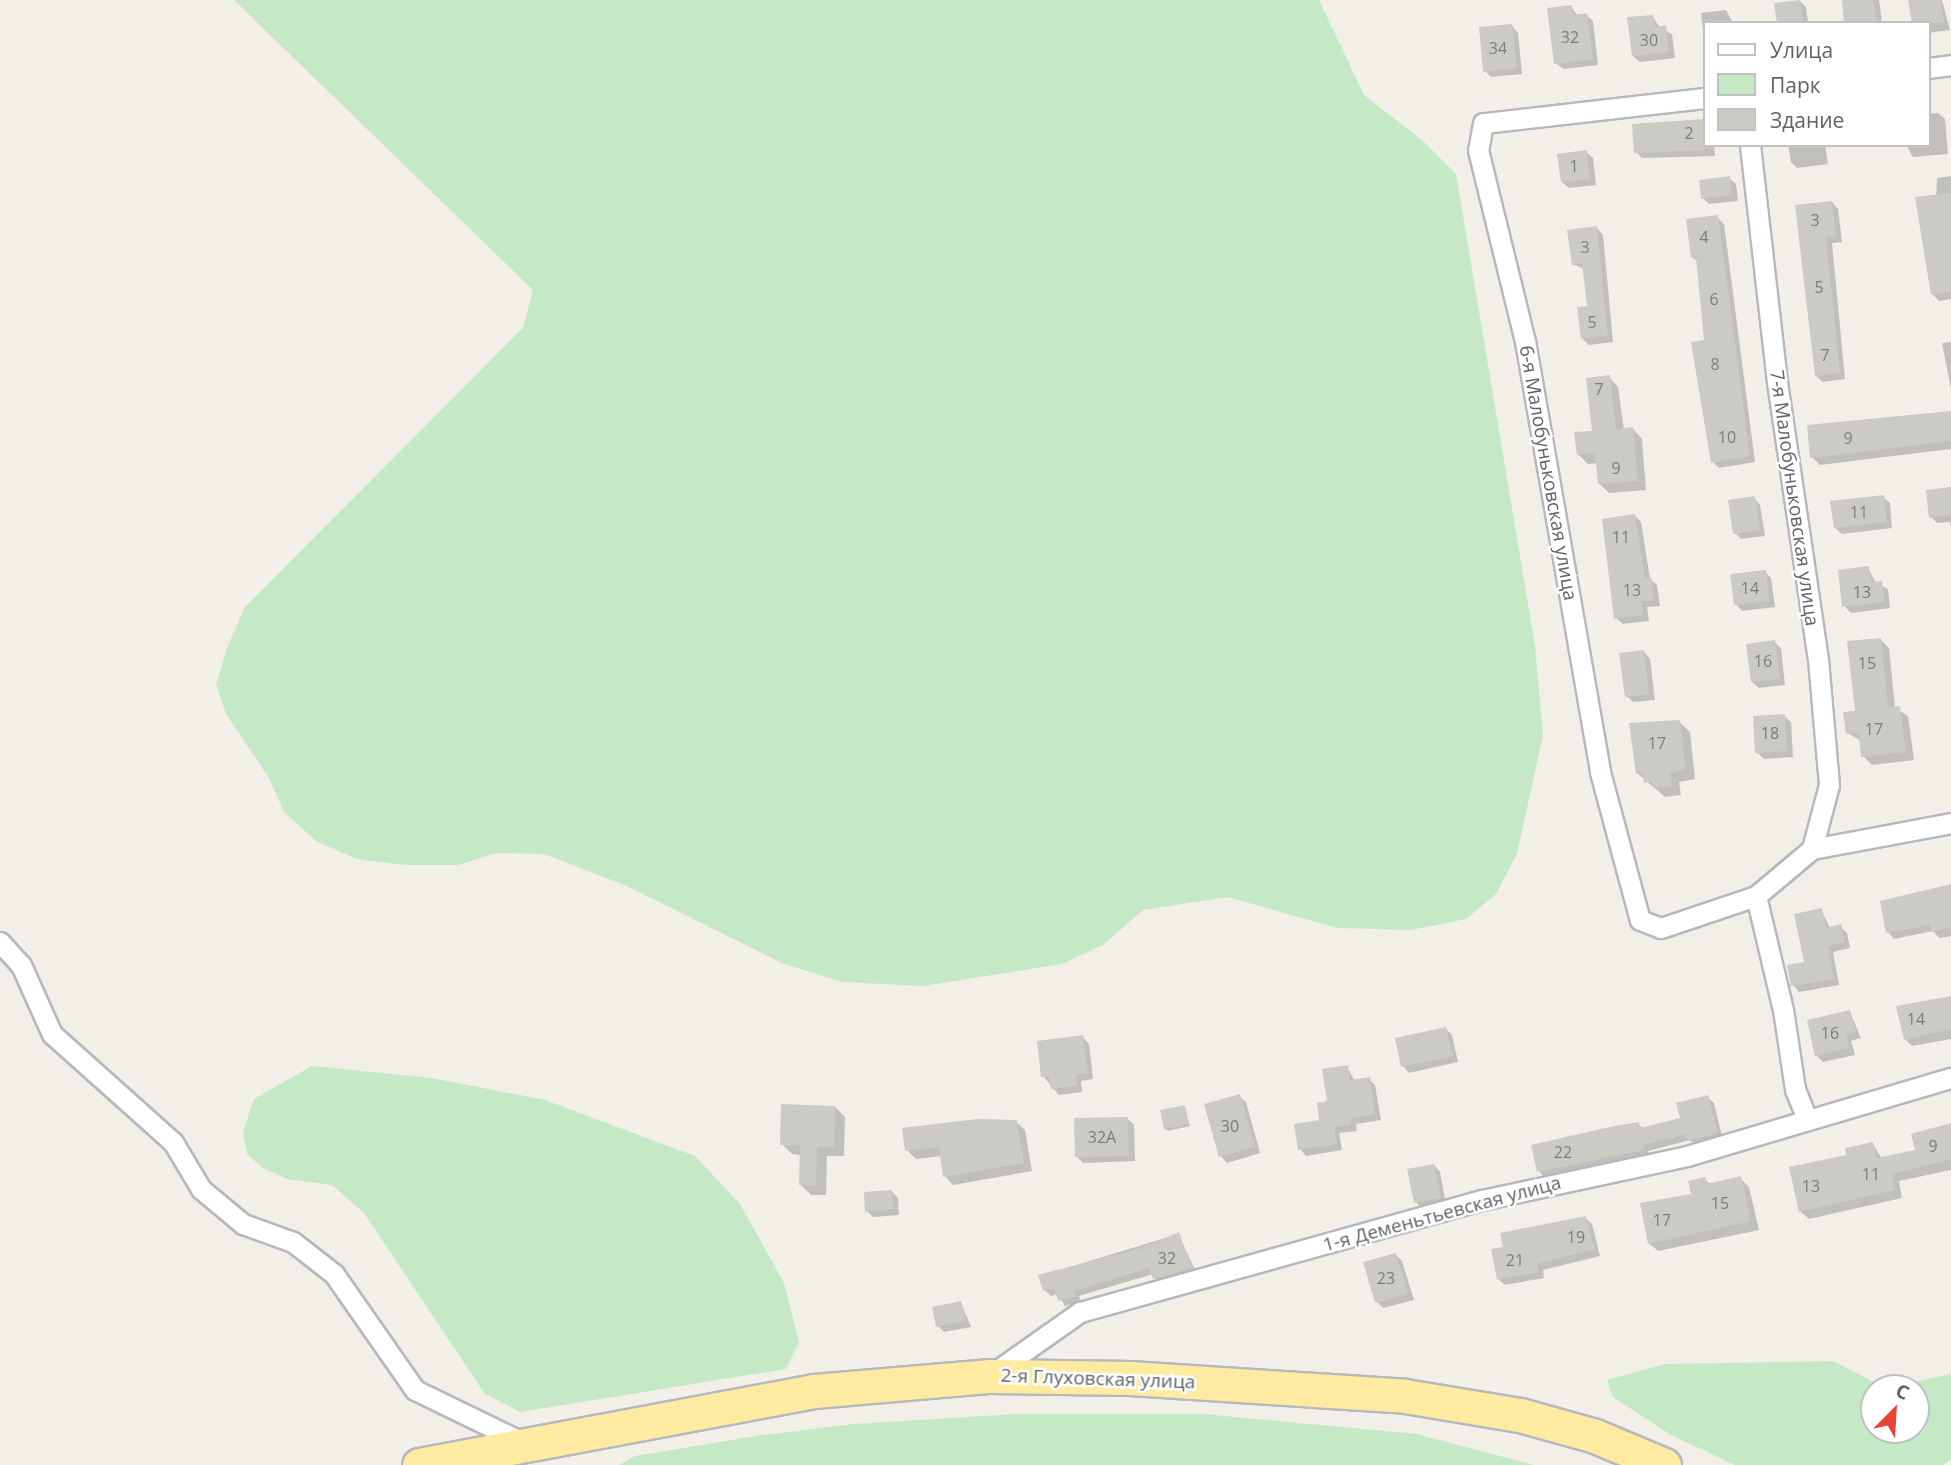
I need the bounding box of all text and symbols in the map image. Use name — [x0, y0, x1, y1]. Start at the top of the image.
legend — [1702, 21, 1930, 147]
house number: 32 — [1561, 27, 1579, 47]
house number: 30 — [1640, 30, 1658, 50]
text: Улица — [1770, 36, 1833, 64]
house number: 34 — [1489, 38, 1507, 58]
text: Парк — [1770, 71, 1821, 99]
text: Здание — [1770, 106, 1844, 134]
house number: 2 — [1684, 123, 1694, 143]
house number: 1 — [1569, 156, 1579, 176]
house number: 3 — [1810, 210, 1820, 230]
house number: 4 — [1699, 227, 1709, 247]
house number: 3 — [1580, 237, 1590, 257]
house number: 5 — [1814, 277, 1824, 297]
house number: 6 — [1709, 289, 1719, 309]
house number: 5 — [1587, 312, 1597, 332]
street label: 6-я Малобуньковская улица — [1514, 344, 1582, 602]
house number: 7 — [1820, 345, 1830, 365]
house number: 8 — [1710, 354, 1720, 374]
street label: 7-я Малобуньковская улица — [1765, 368, 1823, 628]
house number: 7 — [1594, 379, 1604, 399]
house number: 10 — [1718, 427, 1736, 447]
house number: 9 — [1843, 428, 1853, 448]
house number: 9 — [1611, 458, 1621, 478]
house number: 11 — [1850, 502, 1868, 522]
house number: 11 — [1612, 527, 1630, 547]
house number: 14 — [1741, 578, 1759, 598]
house number: 13 — [1623, 580, 1641, 600]
house number: 13 — [1853, 582, 1871, 602]
house number: 16 — [1754, 651, 1772, 671]
house number: 15 — [1858, 653, 1876, 673]
house number: 17 — [1865, 719, 1883, 739]
house number: 18 — [1761, 723, 1779, 743]
house number: 17 — [1648, 733, 1666, 753]
house number: 14 — [1907, 1009, 1925, 1029]
house number: 16 — [1821, 1023, 1839, 1043]
house number: 30 — [1221, 1116, 1239, 1136]
house number: 32А — [1088, 1127, 1116, 1147]
house number: 9 — [1928, 1136, 1938, 1156]
house number: 22 — [1554, 1142, 1572, 1162]
house number: 11 — [1862, 1164, 1880, 1184]
street label: 1-я Деменьтьевская улица — [1320, 1171, 1564, 1257]
house number: 13 — [1802, 1176, 1820, 1196]
house number: 15 — [1711, 1193, 1729, 1213]
house number: 17 — [1653, 1210, 1671, 1230]
house number: 19 — [1567, 1227, 1585, 1247]
house number: 32 — [1158, 1248, 1176, 1268]
house number: 21 — [1506, 1250, 1524, 1270]
house number: 23 — [1377, 1268, 1395, 1288]
street label: 2-я Глуховская улица — [1000, 1364, 1196, 1394]
north arrow — [1860, 1374, 1930, 1444]
text: С — [1892, 1377, 1914, 1406]

